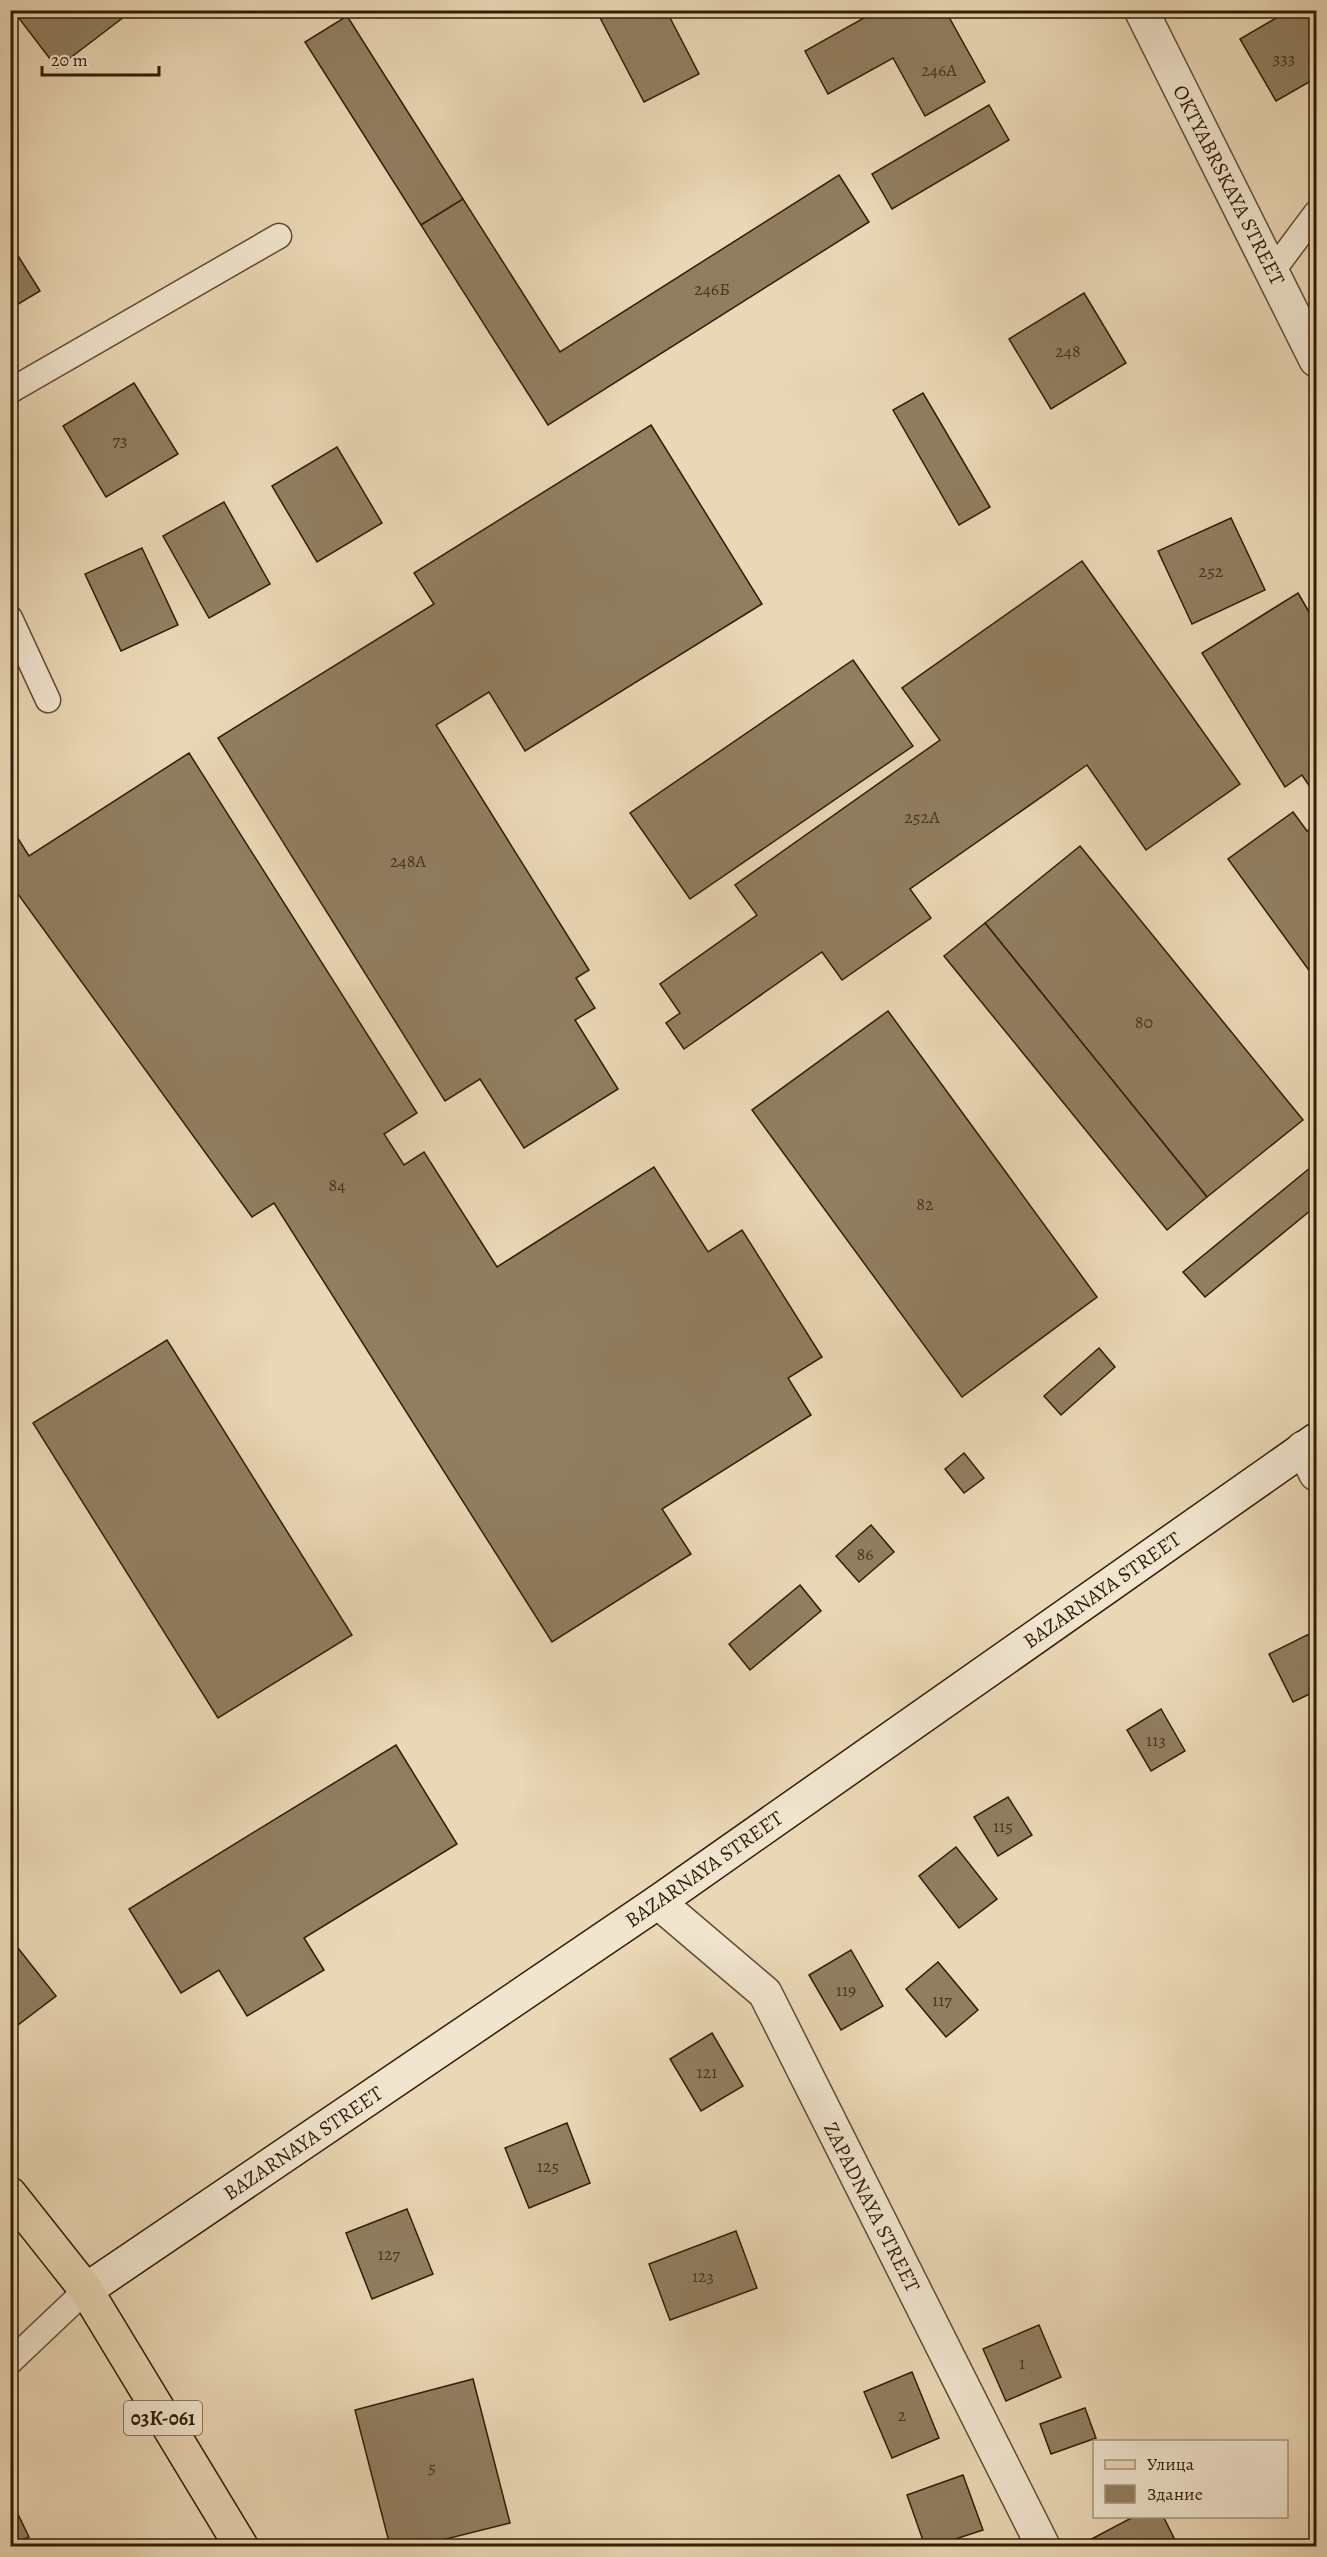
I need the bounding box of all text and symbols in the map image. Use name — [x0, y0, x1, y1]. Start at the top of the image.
scale bar — [42, 39, 159, 77]
house number: 333 — [1273, 46, 1295, 70]
text: 20 m — [51, 48, 88, 72]
house number: 246А — [921, 58, 957, 82]
street label: OKTYABRSKAYA STREET — [1166, 80, 1292, 290]
house number: 246Б — [694, 277, 730, 301]
house number: 248 — [1055, 339, 1081, 363]
house number: 73 — [112, 428, 128, 452]
house number: 252 — [1199, 559, 1224, 583]
house number: 252А — [904, 805, 940, 829]
house number: 248А — [390, 849, 426, 873]
house number: 80 — [1135, 1010, 1153, 1034]
house number: 84 — [329, 1173, 345, 1197]
house number: 82 — [916, 1192, 934, 1216]
street label: BAZARNAYA STREET — [1017, 1525, 1187, 1655]
house number: 86 — [856, 1542, 874, 1566]
house number: 113 — [1146, 1728, 1166, 1752]
street label: BAZARNAYA STREET — [619, 1804, 789, 1934]
house number: 115 — [993, 1814, 1013, 1838]
house number: 119 — [836, 1978, 856, 2002]
house number: 117 — [932, 1988, 952, 2012]
house number: 121 — [697, 2060, 717, 2084]
street label: BAZARNAYA STREET — [218, 2079, 389, 2207]
street label: ZAPADNAYA STREET — [817, 2117, 927, 2297]
house number: 125 — [537, 2154, 559, 2178]
house number: 127 — [378, 2242, 401, 2266]
house number: 123 — [692, 2264, 714, 2288]
house number: 1 — [1019, 2351, 1025, 2375]
road number: 03К-061 — [124, 2401, 202, 2435]
house number: 2 — [898, 2403, 907, 2427]
legend — [1093, 2440, 1288, 2518]
text: Улица — [1147, 2452, 1195, 2476]
house number: 5 — [428, 2455, 436, 2479]
text: Здание — [1147, 2482, 1203, 2506]

